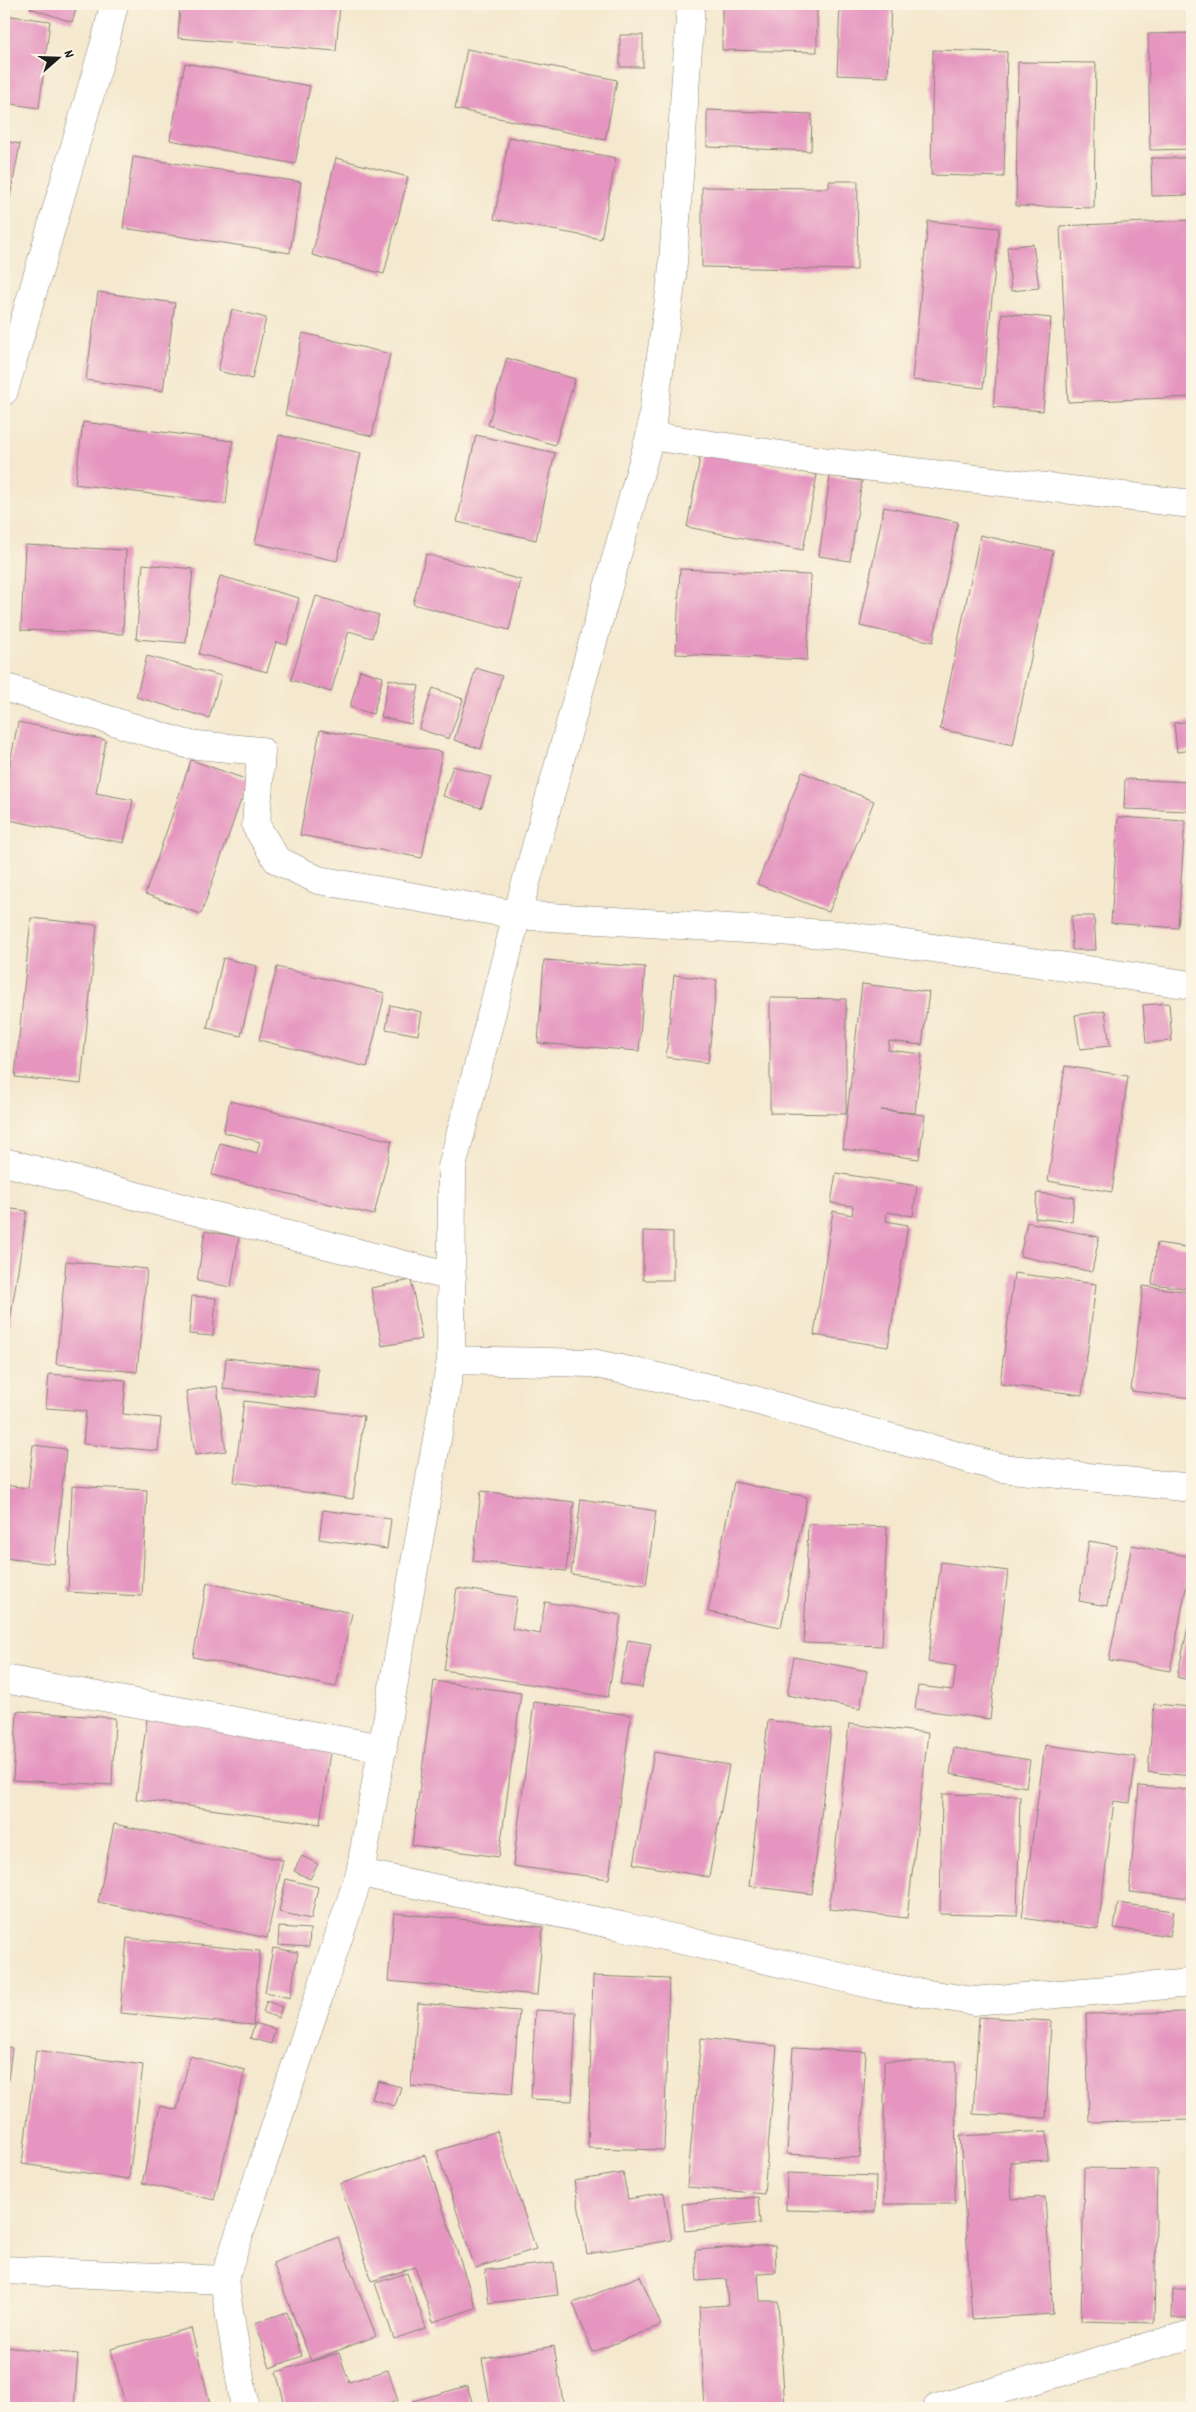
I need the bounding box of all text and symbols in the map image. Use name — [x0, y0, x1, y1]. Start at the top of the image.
north arrow — [32, 32, 82, 82]
text: N — [58, 48, 79, 61]

